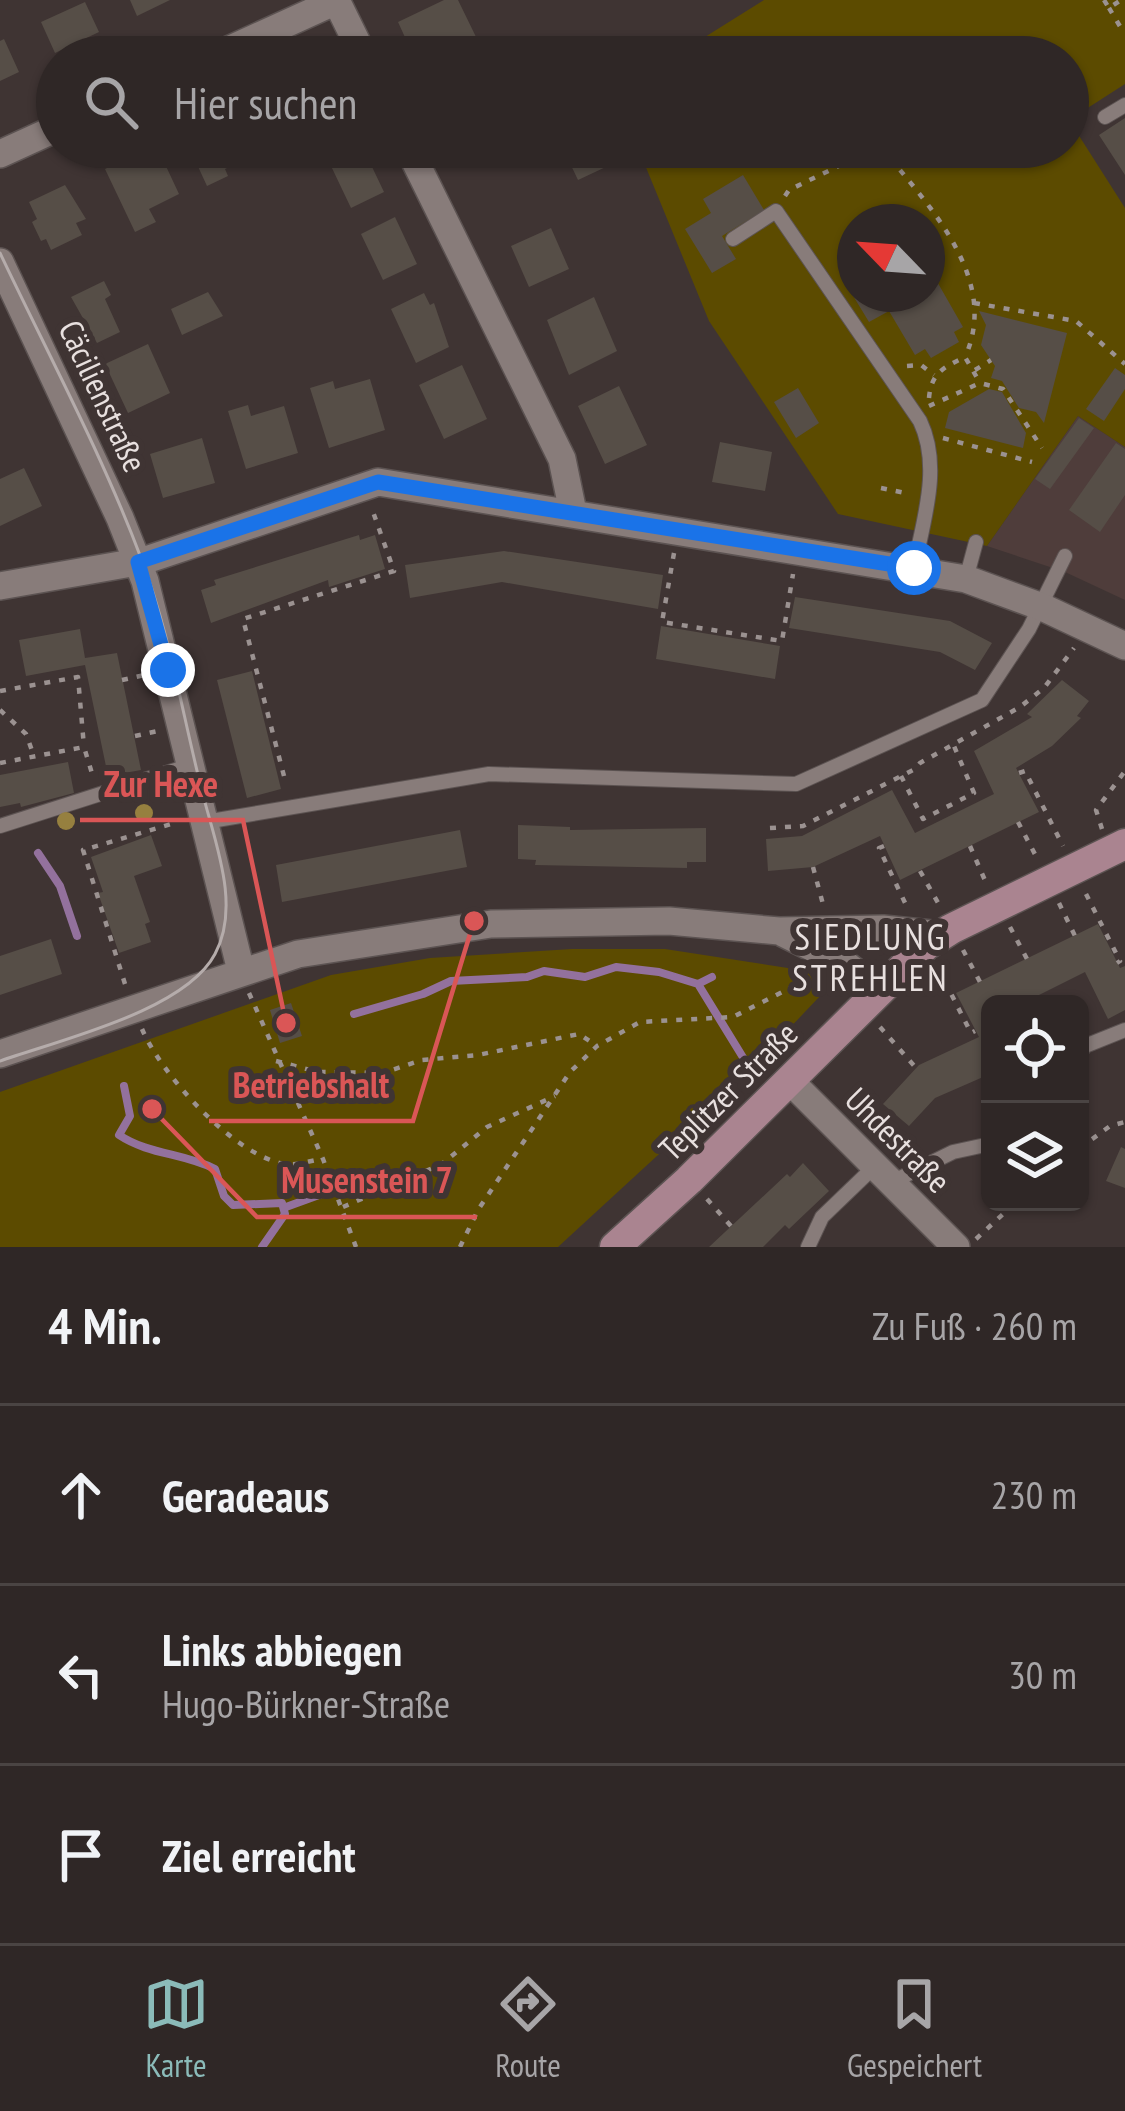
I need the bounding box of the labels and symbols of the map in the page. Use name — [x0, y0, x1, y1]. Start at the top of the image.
north arrow — [837, 204, 945, 312]
street label: Cäcilienstraße — [50, 313, 157, 478]
route start — [887, 541, 941, 595]
route end — [141, 643, 195, 697]
callout: Zur Hexe — [80, 748, 243, 820]
text: Zur Hexe — [104, 760, 218, 807]
district label: SIEDLUNG STREHLEN — [792, 913, 950, 1001]
street label: Teplitzer Straße — [649, 1012, 806, 1169]
callout: Betriebshalt — [209, 1049, 413, 1121]
text: Betriebshalt — [233, 1061, 390, 1108]
street label: Uhdestraße — [837, 1078, 960, 1201]
callout: Musenstein 7 — [257, 1145, 477, 1217]
text: Musenstein 7 — [281, 1156, 453, 1203]

